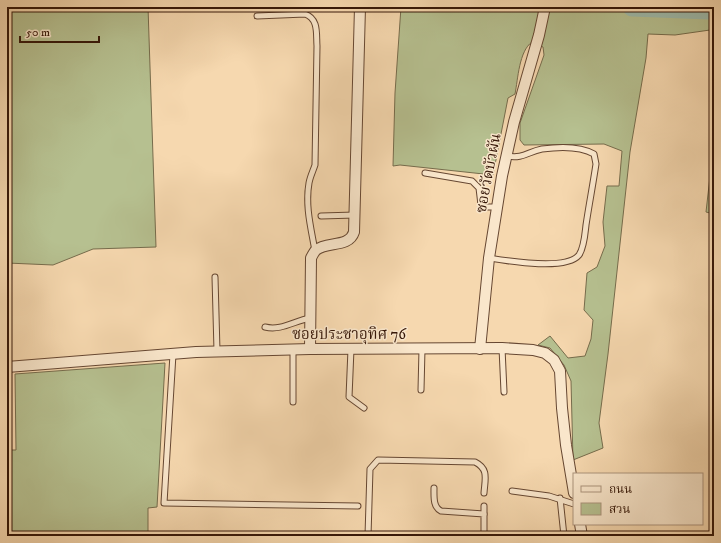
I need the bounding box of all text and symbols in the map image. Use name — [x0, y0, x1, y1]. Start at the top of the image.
scale bar — [20, 18, 99, 44]
text: 50 m — [26, 25, 50, 40]
street label: ซอยวัดบัวผัน — [471, 131, 506, 215]
street label: ซอยประชาอุทิศ 76 — [292, 325, 407, 345]
legend — [573, 473, 703, 525]
text: ถนน — [609, 482, 632, 497]
text: สวน — [609, 502, 631, 517]

